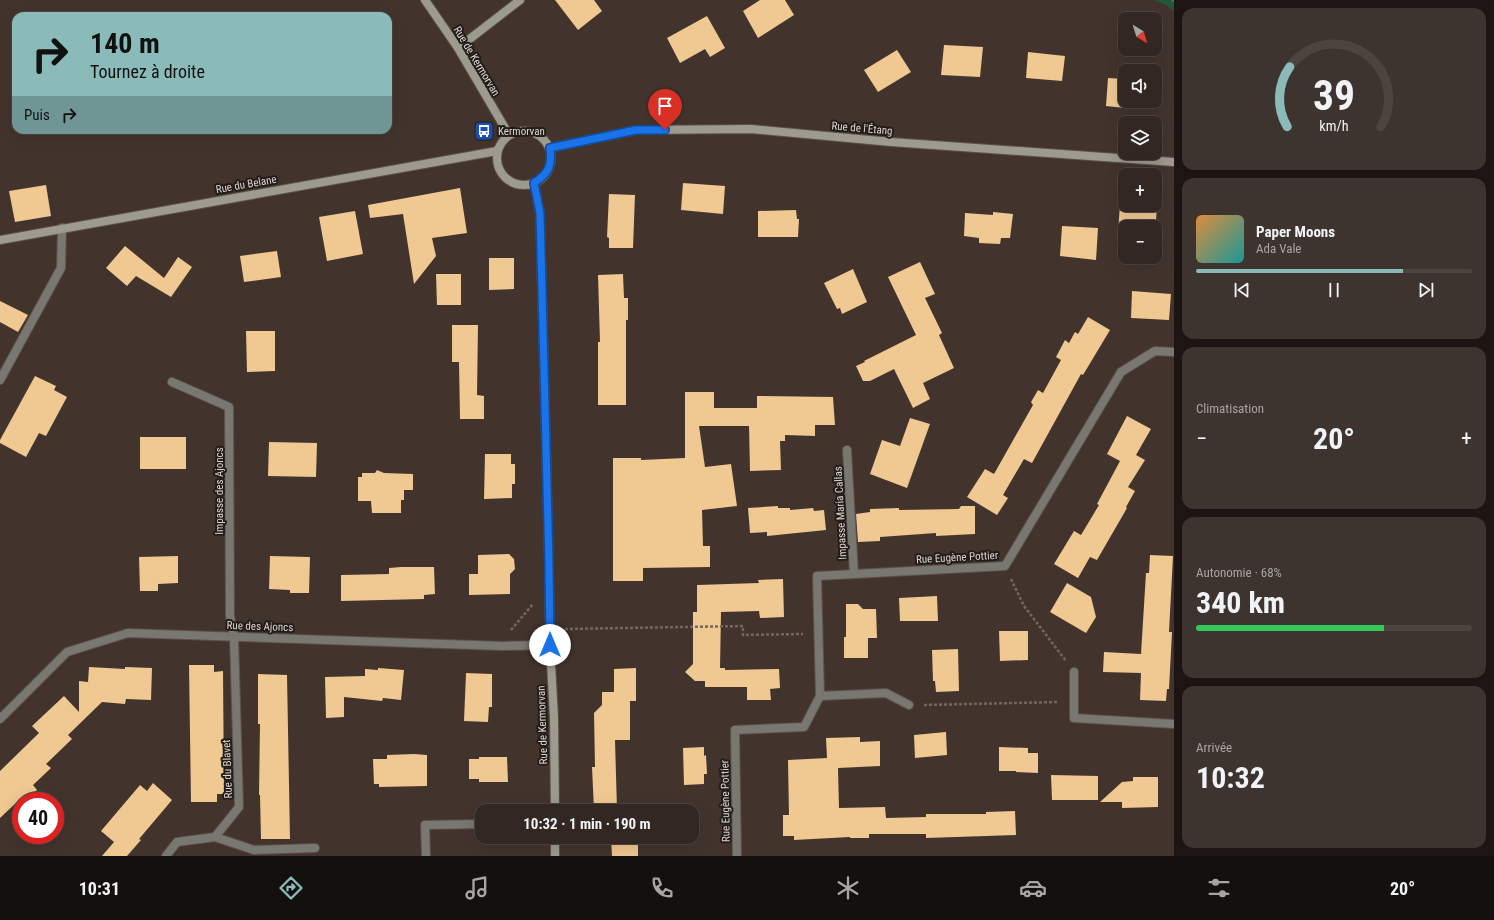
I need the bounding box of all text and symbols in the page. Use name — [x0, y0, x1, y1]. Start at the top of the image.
north arrow — [1118, 12, 1162, 56]
map controls — [1118, 12, 1162, 264]
street label: Rue de Kermorvan — [451, 24, 502, 98]
text: 140 m — [90, 27, 160, 60]
icon: right — [24, 28, 76, 80]
text: Tournez à droite — [90, 61, 205, 82]
button: sound — [1118, 64, 1162, 108]
text: 39 — [1313, 71, 1355, 120]
pin — [648, 89, 682, 130]
icon: arrive — [654, 95, 676, 117]
icon: right — [58, 104, 80, 126]
text: Puis — [24, 106, 50, 124]
button: layers — [1118, 116, 1162, 160]
text: km/h — [1319, 117, 1349, 133]
street label: Rue de l'Étang — [831, 119, 893, 138]
bus stop icon: Kermorvan — [473, 120, 495, 142]
place label: Kermorvan — [498, 125, 545, 138]
button: + — [1118, 168, 1162, 212]
street label: Rue du Belane — [215, 173, 278, 196]
button: − — [1118, 220, 1162, 264]
text: Paper Moons — [1256, 223, 1335, 241]
text: Ada Vale — [1256, 241, 1301, 256]
icon: previous — [1231, 279, 1253, 301]
icon: pause — [1323, 279, 1345, 301]
icon: next — [1415, 279, 1437, 301]
text: Climatisation — [1196, 401, 1264, 416]
text: 20° — [1313, 421, 1355, 456]
text: − — [1196, 426, 1207, 451]
text: + — [1461, 426, 1472, 451]
street label: Impasse des Ajoncs — [213, 447, 226, 535]
street label: Impasse Maria Callas — [832, 466, 849, 560]
street label: Rue Eugène Pottier — [916, 549, 999, 566]
text: Autonomie · 68% — [1196, 565, 1282, 580]
text: 340 km — [1196, 585, 1285, 620]
street label: Rue des Ajoncs — [226, 619, 294, 634]
position arrow — [529, 624, 571, 666]
street label: Rue de Kermorvan — [535, 685, 550, 765]
street label: Rue du Blavet — [220, 739, 235, 799]
text: Arrivée — [1196, 740, 1232, 755]
street label: Rue Eugène Pottier — [718, 759, 733, 842]
text: 10:32 — [1196, 760, 1265, 795]
speed limit sign: 40 — [12, 792, 64, 844]
text: 10:32 · 1 min · 190 m — [523, 815, 651, 833]
icon: directions — [277, 874, 305, 902]
icon: music — [463, 874, 491, 902]
icon: phone — [648, 874, 676, 902]
icon: climate — [834, 874, 862, 902]
icon: car — [1019, 874, 1047, 902]
icon: filters — [1205, 874, 1233, 902]
text: 10:31 — [79, 878, 120, 899]
text: 20° — [1390, 878, 1415, 899]

